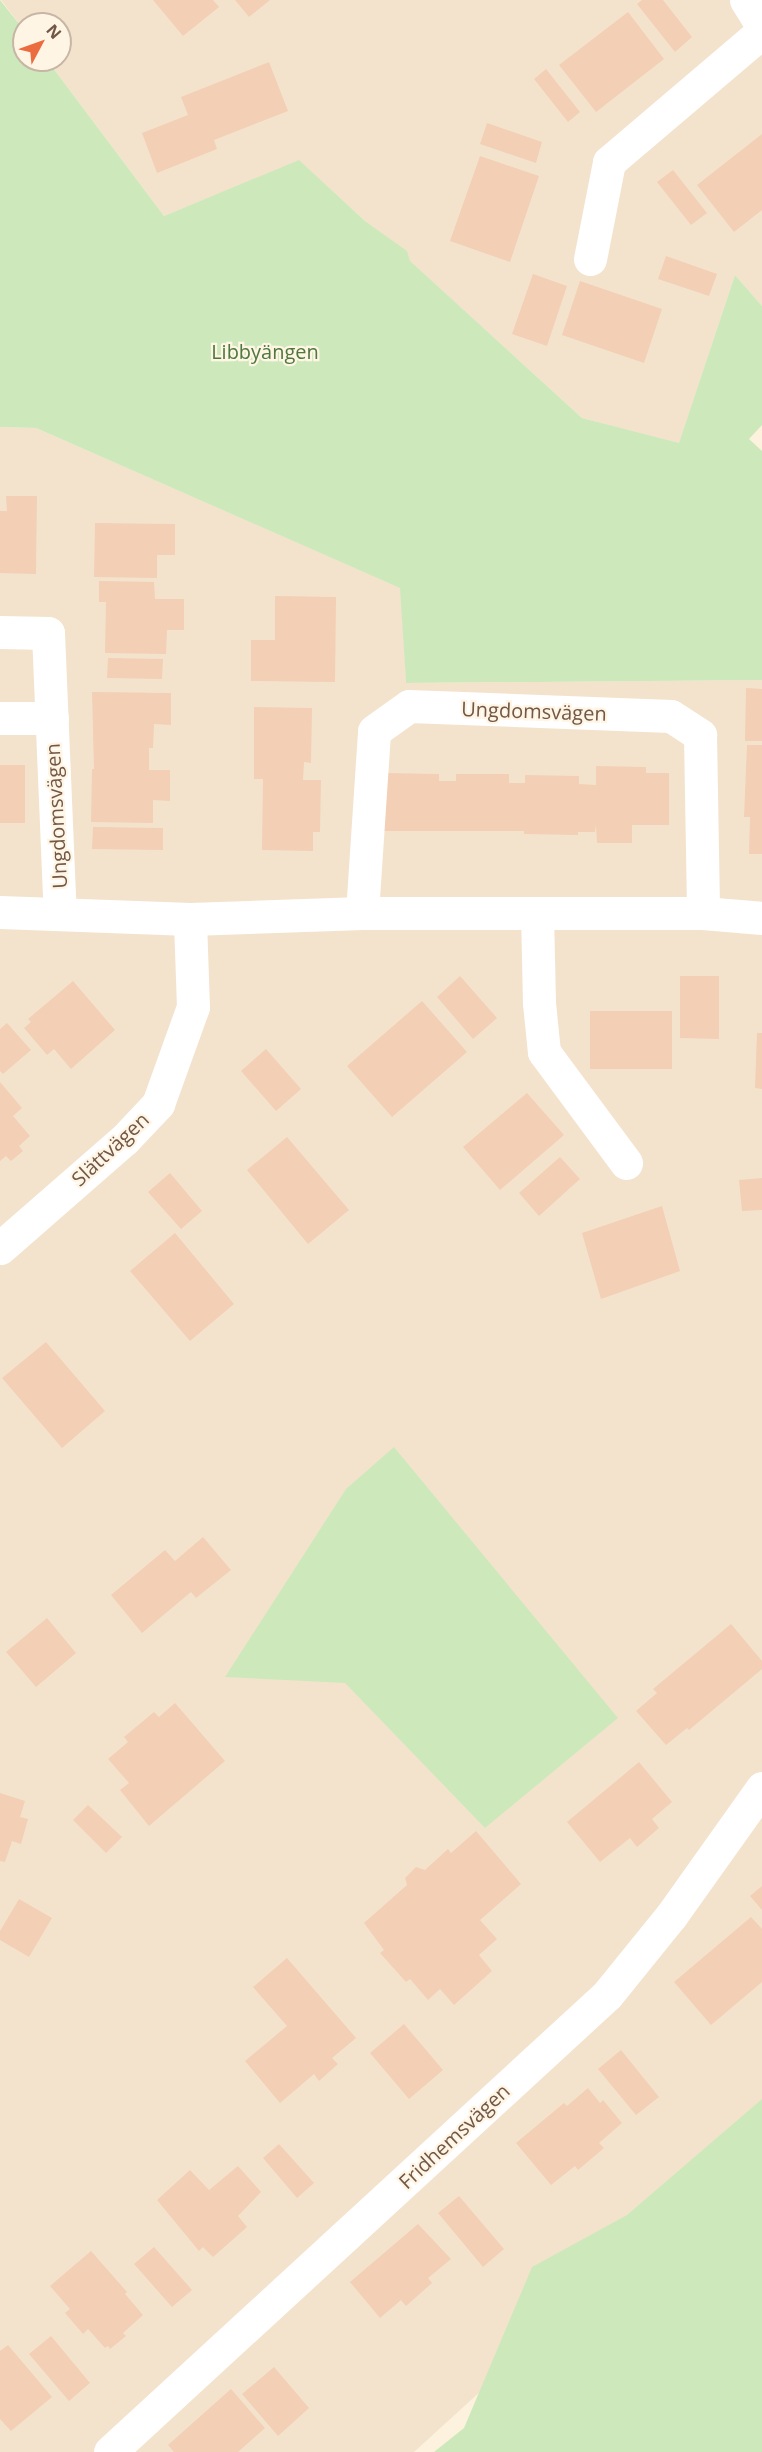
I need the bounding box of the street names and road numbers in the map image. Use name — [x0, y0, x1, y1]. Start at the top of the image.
street label: Ungdomsvägen — [461, 696, 607, 726]
street label: Ungdomsvägen — [40, 743, 72, 889]
street label: Slättvägen — [66, 1107, 154, 1191]
street label: Fridhemsvägen — [394, 2079, 514, 2193]

